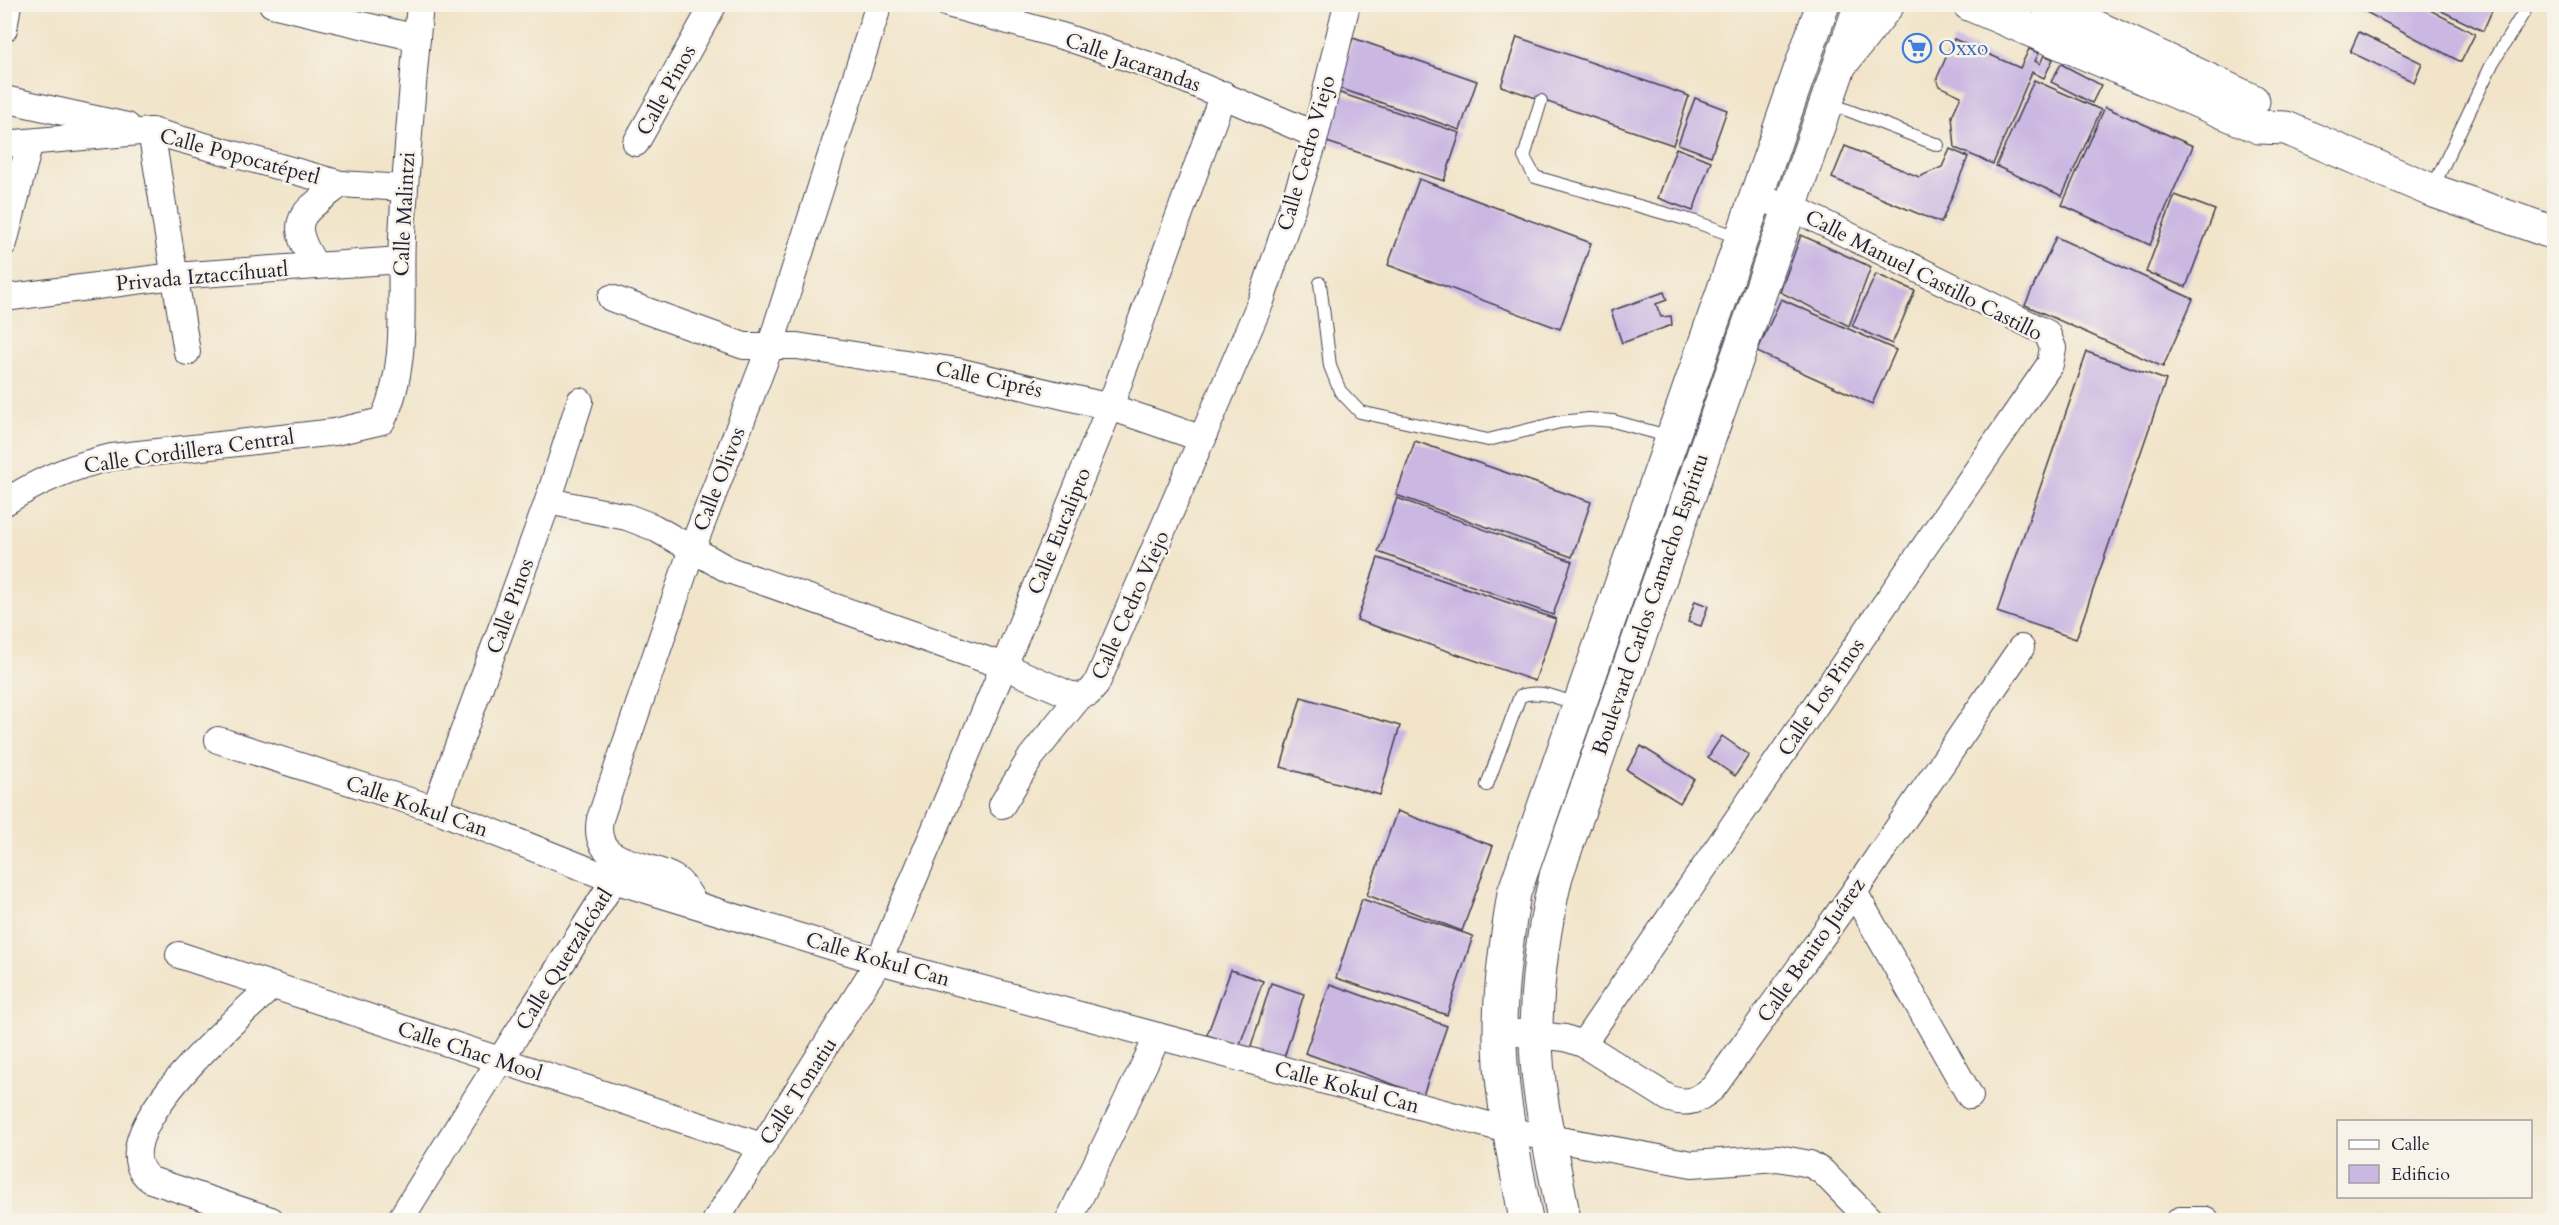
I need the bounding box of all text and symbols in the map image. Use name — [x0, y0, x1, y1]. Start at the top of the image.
street label: Calle Jacarandas — [1061, 26, 1205, 99]
supermarket icon: Oxxo — [1901, 32, 1933, 64]
place label: Oxxo — [1938, 34, 1988, 63]
street label: Calle Pinos — [630, 40, 703, 141]
street label: Calle Cedro Viejo — [1270, 72, 1343, 234]
street label: Calle Popocatépetl — [157, 121, 323, 192]
street label: Calle Malintzi — [387, 151, 422, 277]
street label: Calle Manuel Castillo Castillo — [1800, 203, 2047, 348]
street label: Privada Iztaccíhuatl — [115, 255, 289, 298]
street label: Calle Ciprés — [933, 354, 1045, 405]
street label: Calle Cordillera Central — [82, 422, 296, 481]
street label: Calle Olivos — [686, 423, 753, 535]
street label: Boulevard Carlos Camacho Espíritu — [1585, 449, 1716, 759]
street label: Calle Eucalipto — [1021, 463, 1098, 599]
street label: Calle Cedro Viejo — [1085, 526, 1176, 684]
street label: Calle Pinos — [480, 554, 541, 658]
street label: Calle Los Pinos — [1771, 633, 1872, 762]
street label: Calle Kokul Can — [342, 769, 492, 844]
street label: Calle Benito Juárez — [1751, 872, 1873, 1028]
street label: Calle Quetzalcóatl — [509, 883, 620, 1036]
street label: Calle Kokul Can — [802, 925, 953, 994]
street label: Calle Chac Mool — [394, 1014, 546, 1089]
street label: Calle Tonatiu — [753, 1032, 844, 1151]
street label: Calle Kokul Can — [1271, 1054, 1423, 1121]
legend — [2337, 1120, 2532, 1198]
text: Calle — [2391, 1132, 2430, 1157]
text: Edificio — [2391, 1162, 2450, 1187]

